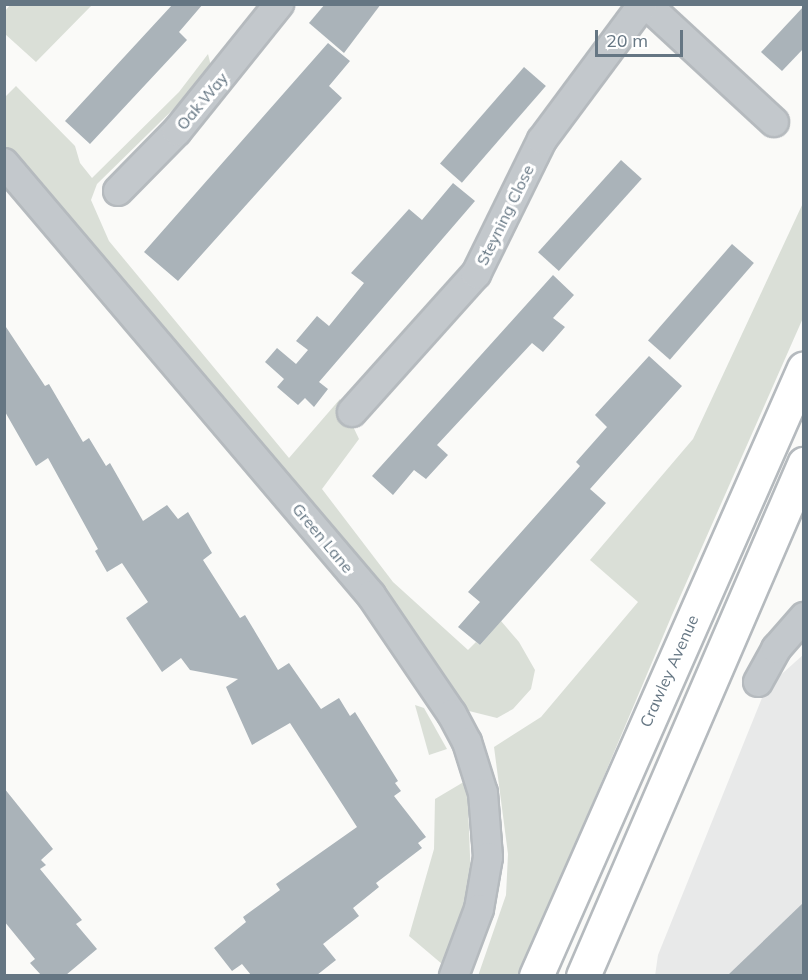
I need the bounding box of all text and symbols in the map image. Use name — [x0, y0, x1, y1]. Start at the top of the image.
scale bar — [598, 18, 686, 56]
text: 20 m — [606, 29, 648, 52]
street label: Oak Way — [172, 68, 232, 134]
street label: Steyning Close — [472, 162, 538, 268]
street label: Green Lane — [288, 499, 358, 577]
street label: Crawley Avenue — [636, 612, 702, 730]

